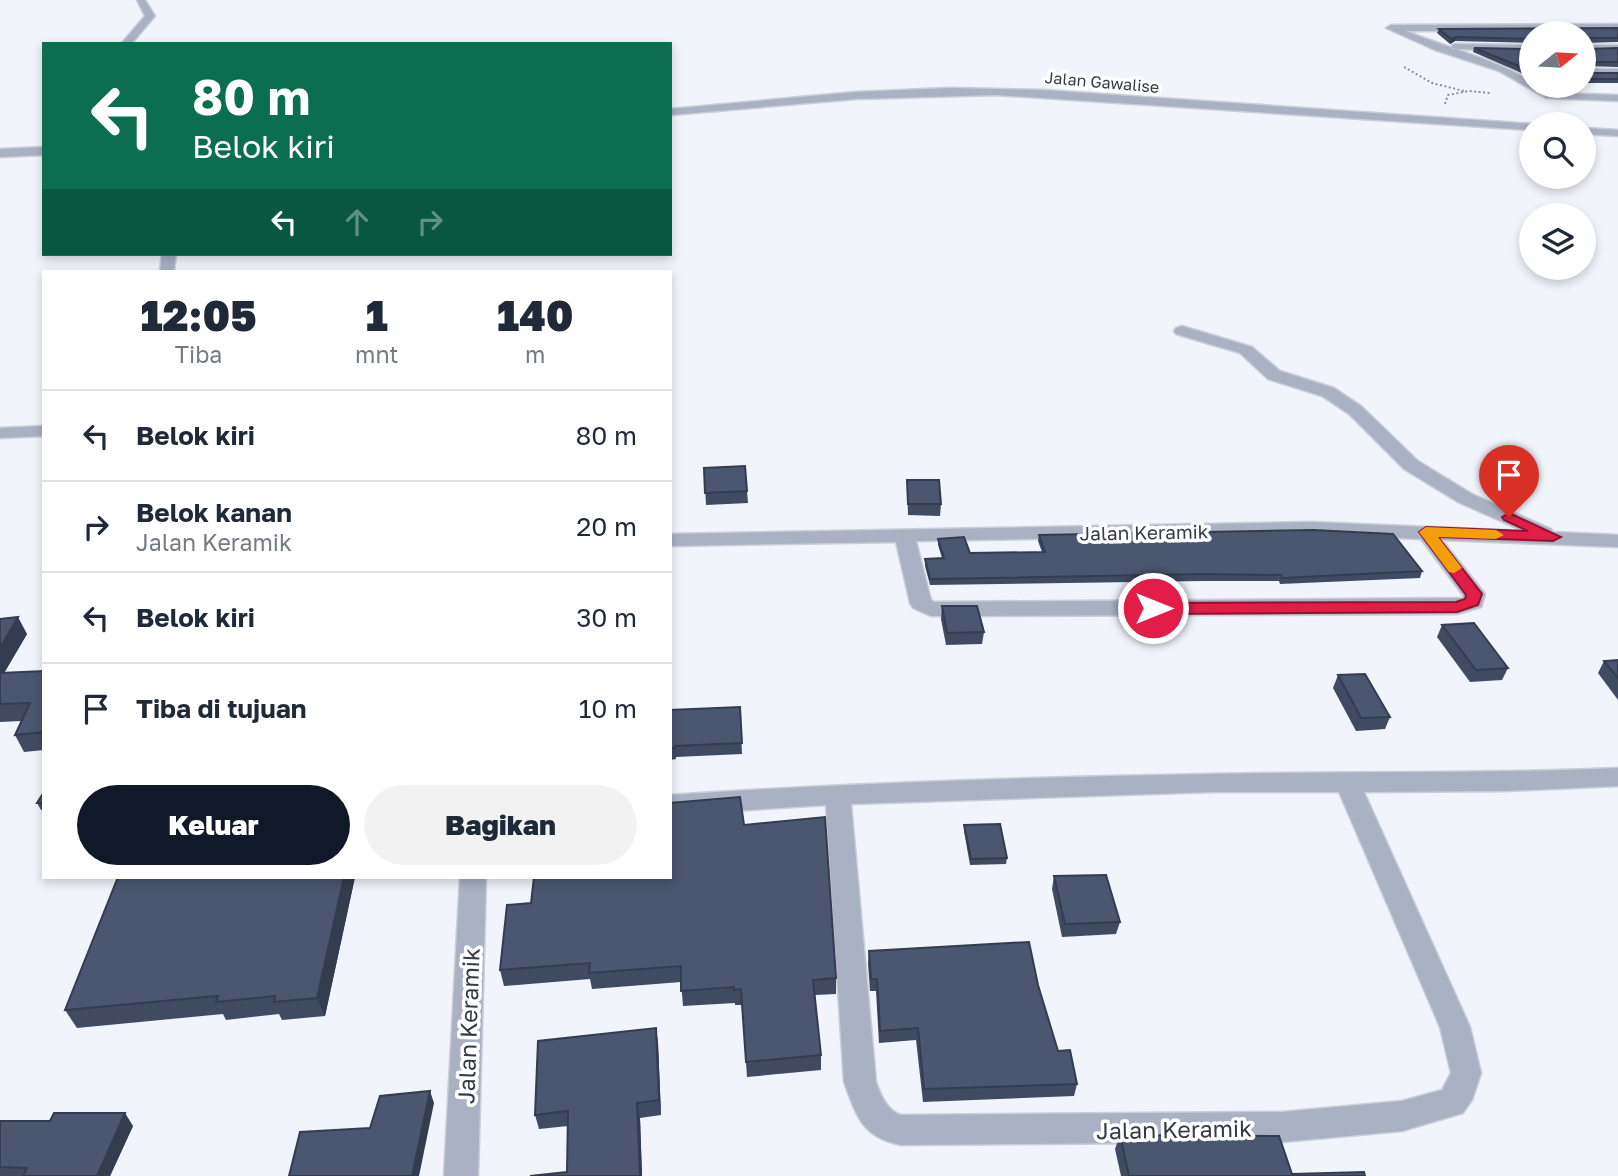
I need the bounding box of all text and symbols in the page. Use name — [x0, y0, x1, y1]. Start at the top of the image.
north arrow — [1519, 21, 1596, 98]
map controls — [1519, 21, 1596, 280]
text: 80 m — [192, 67, 310, 126]
street label: Jalan Gawalise — [1044, 67, 1160, 97]
icon: left — [77, 70, 168, 161]
button: search — [1519, 112, 1596, 189]
text: Belok kiri — [192, 127, 335, 165]
icon: left — [265, 203, 303, 241]
icon: ahead — [338, 203, 376, 241]
icon: right — [411, 203, 449, 241]
button: layers — [1519, 203, 1596, 280]
text: 12:05 — [140, 290, 257, 340]
text: 1 — [366, 290, 388, 340]
text: 140 — [497, 290, 574, 340]
text: Tiba — [175, 340, 222, 368]
text: mnt — [355, 340, 399, 368]
text: m — [525, 340, 545, 368]
icon: left — [77, 417, 115, 455]
text: Belok kiri — [136, 420, 255, 451]
text: 80 m — [576, 420, 637, 451]
pin — [1479, 445, 1539, 517]
icon: arrive — [1490, 456, 1528, 494]
text: Belok kanan — [136, 497, 292, 528]
icon: right — [77, 508, 115, 546]
text: 20 m — [576, 511, 637, 542]
street label: Jalan Keramik — [1079, 519, 1209, 545]
text: Jalan Keramik — [136, 528, 292, 556]
position arrow — [1116, 571, 1190, 645]
icon: left — [77, 599, 115, 637]
text: Belok kiri — [136, 602, 255, 633]
text: 30 m — [576, 602, 637, 633]
icon: arrive — [77, 690, 115, 728]
text: Tiba di tujuan — [136, 693, 306, 724]
text: 10 m — [579, 693, 637, 724]
button: Keluar — [77, 785, 350, 865]
button: Bagikan — [364, 785, 637, 865]
street label: Jalan Keramik — [451, 948, 485, 1104]
street label: Jalan Keramik — [1096, 1114, 1252, 1144]

